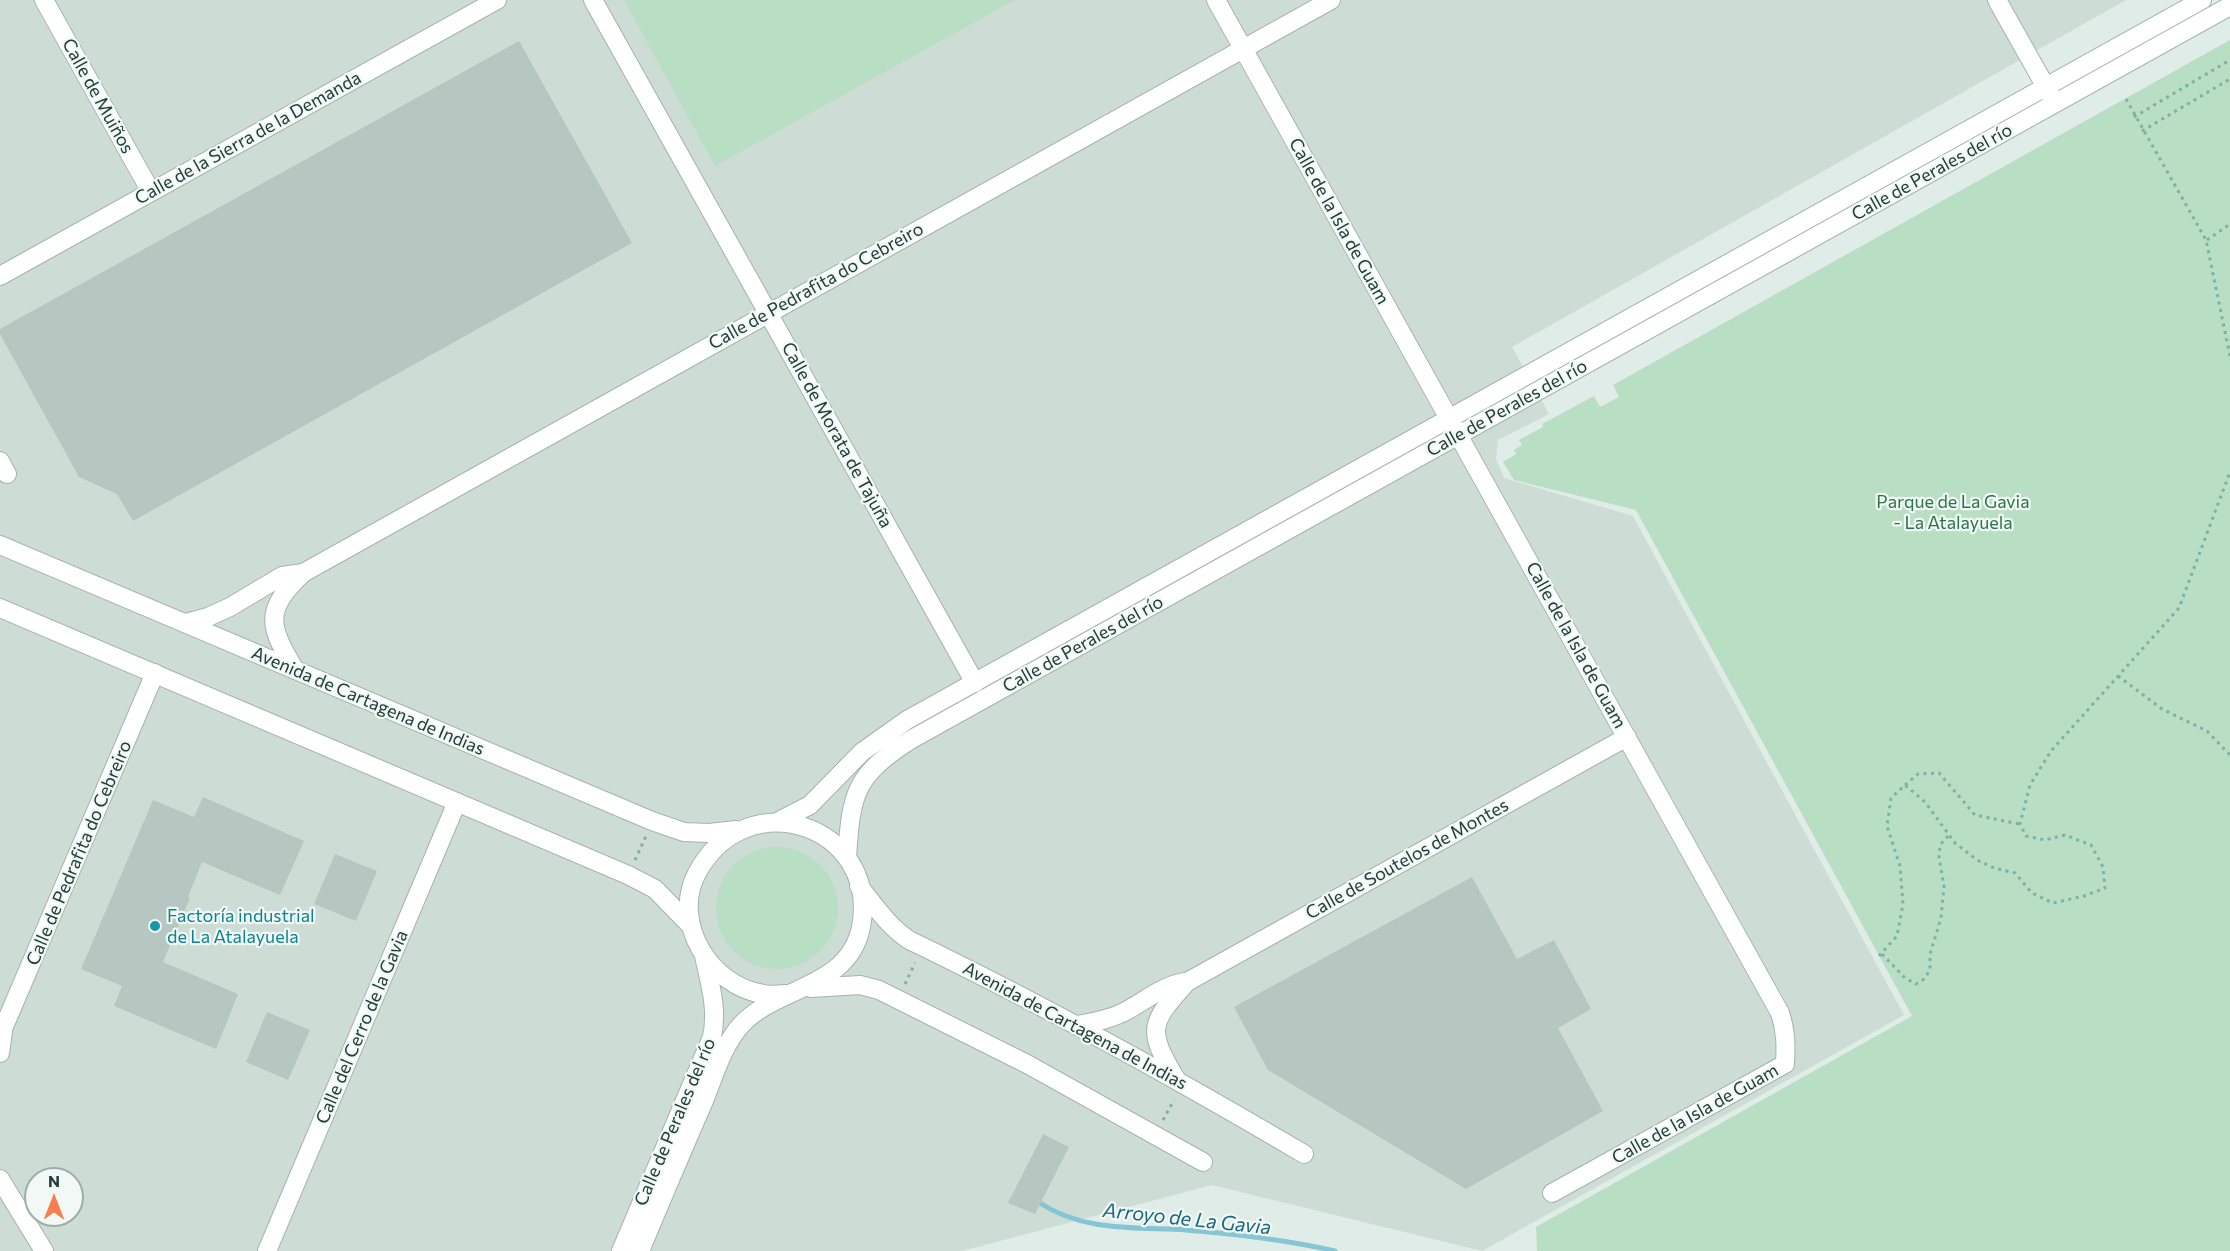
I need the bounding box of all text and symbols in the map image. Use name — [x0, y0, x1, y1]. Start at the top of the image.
street label: Calle de Muiños — [57, 35, 139, 157]
street label: Calle de la Sierra de la Demanda — [131, 67, 365, 209]
street label: Calle de Perales del río — [1848, 119, 2016, 225]
street label: Calle de la Isla de Guam — [1284, 134, 1394, 308]
street label: Calle de Pedrafita do Cebreiro — [705, 218, 927, 354]
street label: Calle de Morata de Tajuña — [777, 338, 897, 532]
street label: Calle de Perales del río — [1423, 355, 1591, 461]
park label: Parque de La Gavia - La Atalayuela — [1876, 491, 2030, 534]
street label: Calle de la Isla de Guam — [1521, 558, 1631, 732]
street label: Calle de Perales del río — [999, 591, 1167, 697]
street label: Avenida de Cartagena de Indias — [248, 642, 488, 760]
street label: Calle de Pedrafita do Cebreiro — [22, 737, 136, 969]
street label: Calle de Soutelos de Montes — [1302, 794, 1512, 924]
place label: Factoría industrial de La Atalayuela — [167, 905, 315, 948]
marker: Factoría industrial de La Atalayuela — [148, 919, 162, 933]
street label: Calle del Cerro de la Gavia — [311, 927, 413, 1127]
street label: Avenida de Cartagena de Indias — [959, 958, 1191, 1094]
street label: Calle de Perales del río — [630, 1035, 720, 1209]
street label: Calle de la Isla de Guam — [1608, 1059, 1782, 1169]
north arrow — [24, 1167, 84, 1227]
text: N — [48, 1171, 60, 1190]
water label: Arroyo de La Gavia — [1102, 1198, 1272, 1240]

